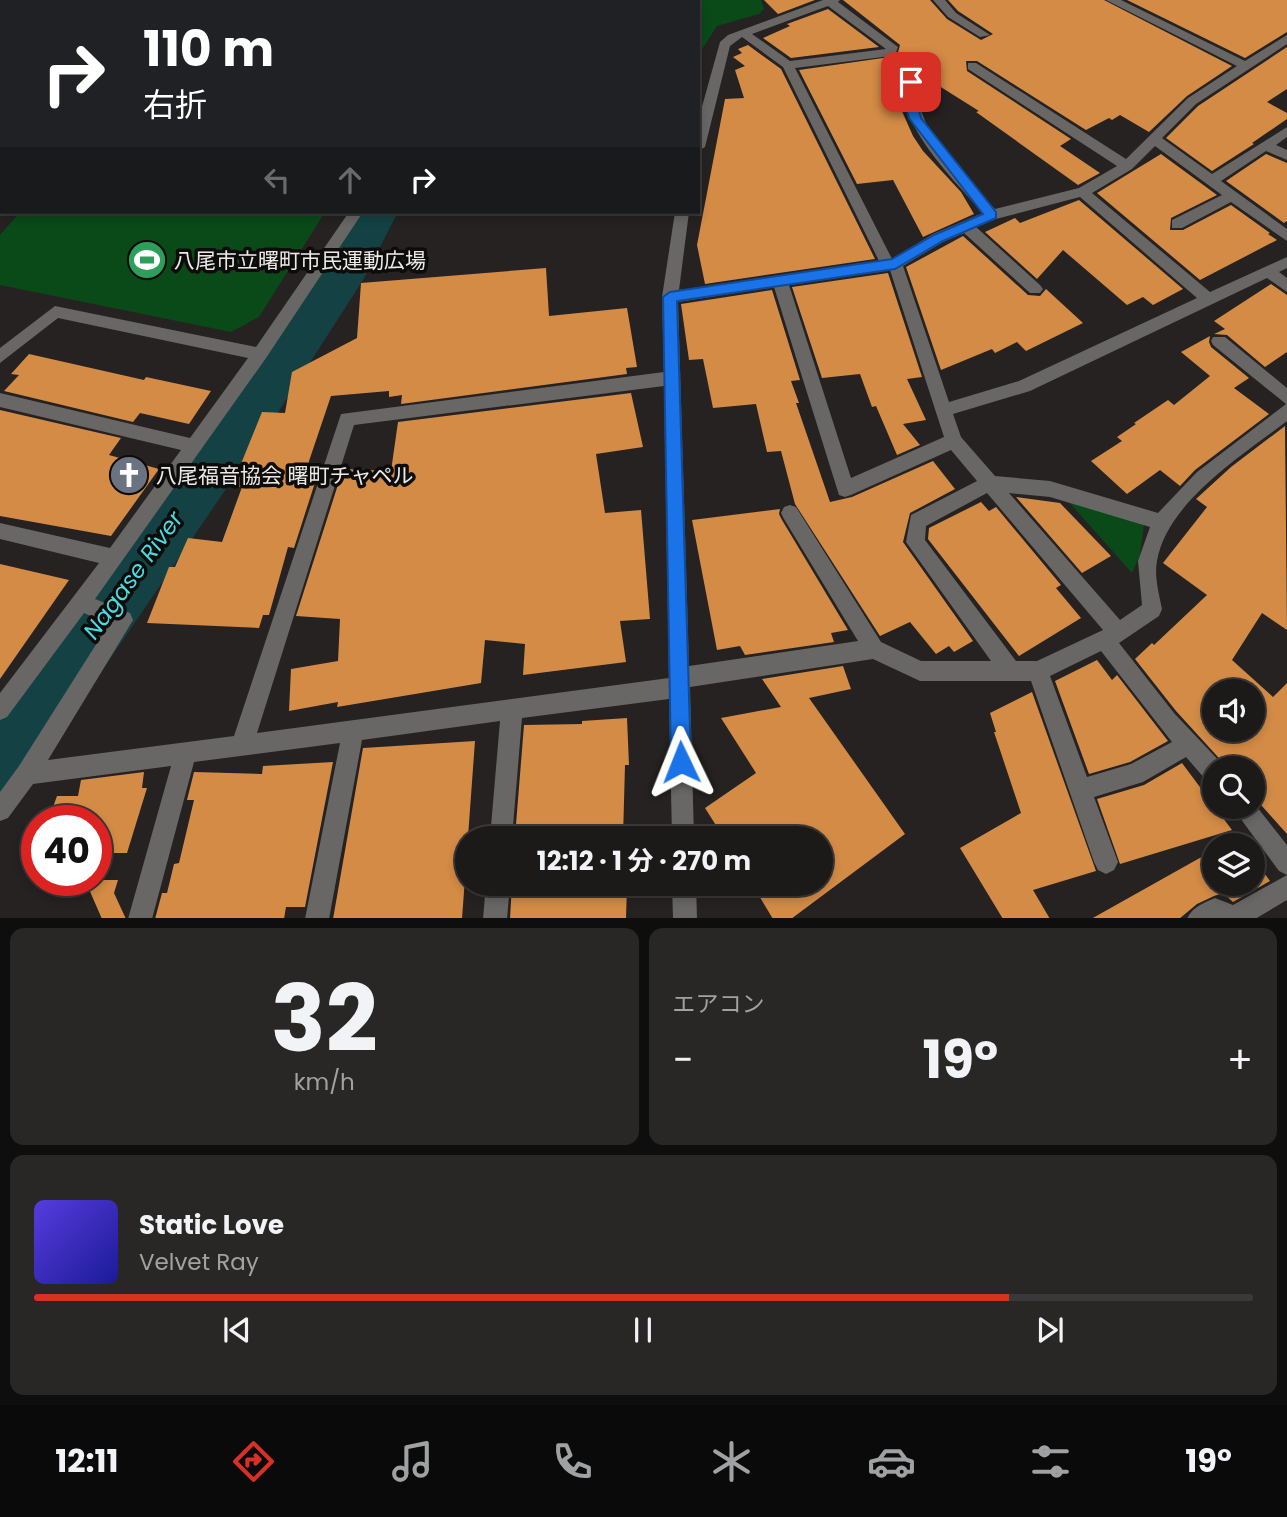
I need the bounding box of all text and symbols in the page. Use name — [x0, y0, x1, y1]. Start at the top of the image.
text: 110 m — [143, 15, 274, 83]
icon: right — [28, 28, 119, 119]
pin — [881, 52, 941, 112]
icon: arrive — [892, 63, 930, 101]
text: 右折 — [143, 82, 207, 127]
icon: left — [258, 161, 296, 199]
icon: ahead — [331, 161, 369, 199]
icon: right — [404, 161, 442, 199]
sports icon: 八尾市立曙町市民運動広場 — [126, 239, 168, 281]
place label: 八尾市立曙町市民運動広場 — [174, 246, 426, 275]
church icon: 八尾福音協会 曙町チャペル — [108, 454, 150, 496]
place label: 八尾福音協会 曙町チャペル — [156, 461, 413, 490]
water label: Nagase River — [76, 503, 191, 646]
map controls — [1202, 679, 1265, 896]
button: sound — [1202, 679, 1265, 742]
position arrow — [644, 725, 718, 799]
button: search — [1202, 756, 1265, 819]
speed limit sign: 40 — [21, 805, 112, 896]
button: layers — [1202, 833, 1265, 896]
text: 12:12 · 1 分 · 270 m — [537, 843, 751, 879]
text: 32 — [271, 955, 378, 1083]
text: エアコン — [673, 988, 765, 1020]
text: 19° — [922, 1023, 998, 1096]
text: − — [673, 1033, 693, 1086]
text: + — [1227, 1033, 1253, 1086]
text: km/h — [294, 1066, 355, 1098]
text: Static Love — [139, 1207, 284, 1243]
text: Velvet Ray — [139, 1246, 259, 1278]
icon: previous — [218, 1311, 256, 1349]
icon: pause — [624, 1311, 662, 1349]
icon: next — [1031, 1311, 1069, 1349]
icon: directions — [229, 1437, 278, 1486]
icon: music — [388, 1437, 437, 1486]
icon: phone — [548, 1437, 597, 1486]
icon: climate — [707, 1437, 756, 1486]
icon: car — [867, 1437, 916, 1486]
icon: filters — [1026, 1437, 1075, 1486]
text: 12:11 — [55, 1438, 119, 1483]
text: 19° — [1185, 1438, 1232, 1483]

